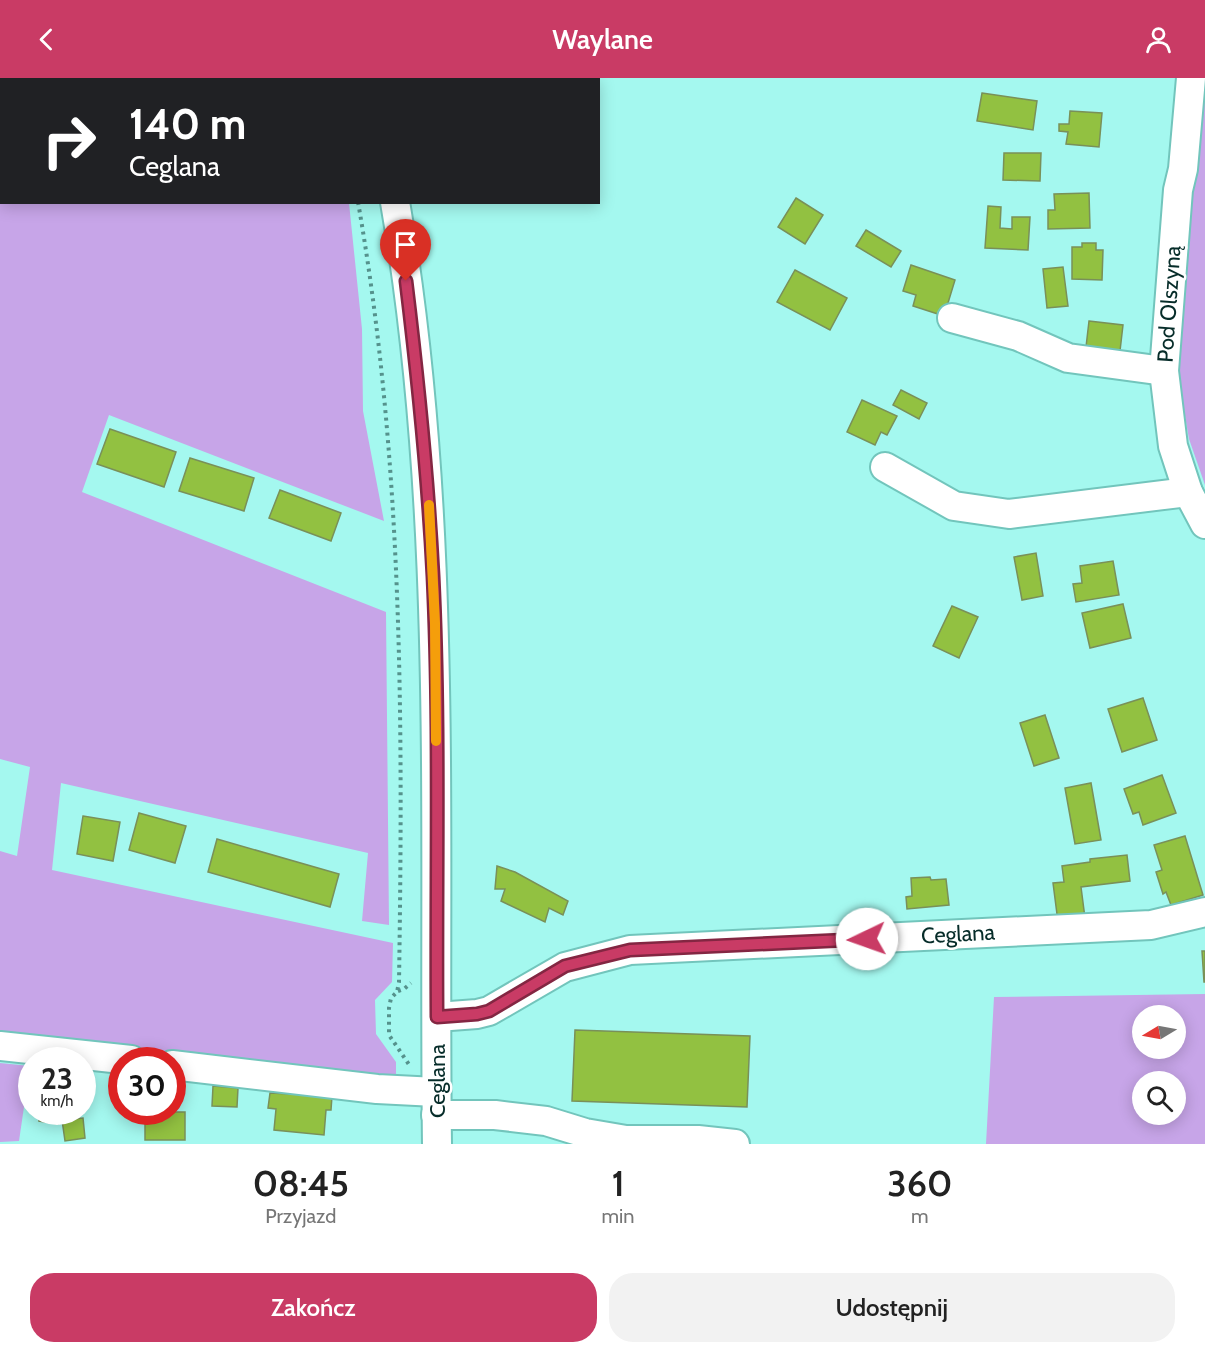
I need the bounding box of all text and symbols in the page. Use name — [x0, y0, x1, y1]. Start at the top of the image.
icon: back — [30, 23, 63, 56]
text: Waylane — [552, 23, 653, 56]
icon: person — [1142, 23, 1175, 56]
text: 140 m — [129, 98, 246, 150]
icon: right — [30, 102, 108, 180]
text: Ceglana — [129, 150, 220, 183]
pin — [380, 219, 431, 281]
icon: arrive — [389, 228, 422, 261]
street label: Pod Olszyną — [1151, 244, 1187, 363]
position arrow — [835, 907, 899, 971]
street label: Ceglana — [920, 919, 996, 949]
north arrow — [1132, 1005, 1186, 1059]
map controls — [1132, 1005, 1186, 1125]
street label: Ceglana — [424, 1044, 451, 1118]
speed limit sign: 30 — [108, 1047, 186, 1125]
text: 23 — [41, 1060, 73, 1097]
button: search — [1132, 1071, 1186, 1125]
text: km/h — [41, 1092, 73, 1110]
text: 08:45 — [253, 1161, 349, 1205]
text: 1 — [612, 1161, 624, 1205]
text: 360 — [887, 1161, 952, 1205]
text: Przyjazd — [265, 1204, 336, 1228]
text: min — [602, 1204, 634, 1228]
text: m — [911, 1204, 929, 1228]
button: Zakończ — [30, 1273, 597, 1342]
button: Udostępnij — [609, 1273, 1175, 1342]

